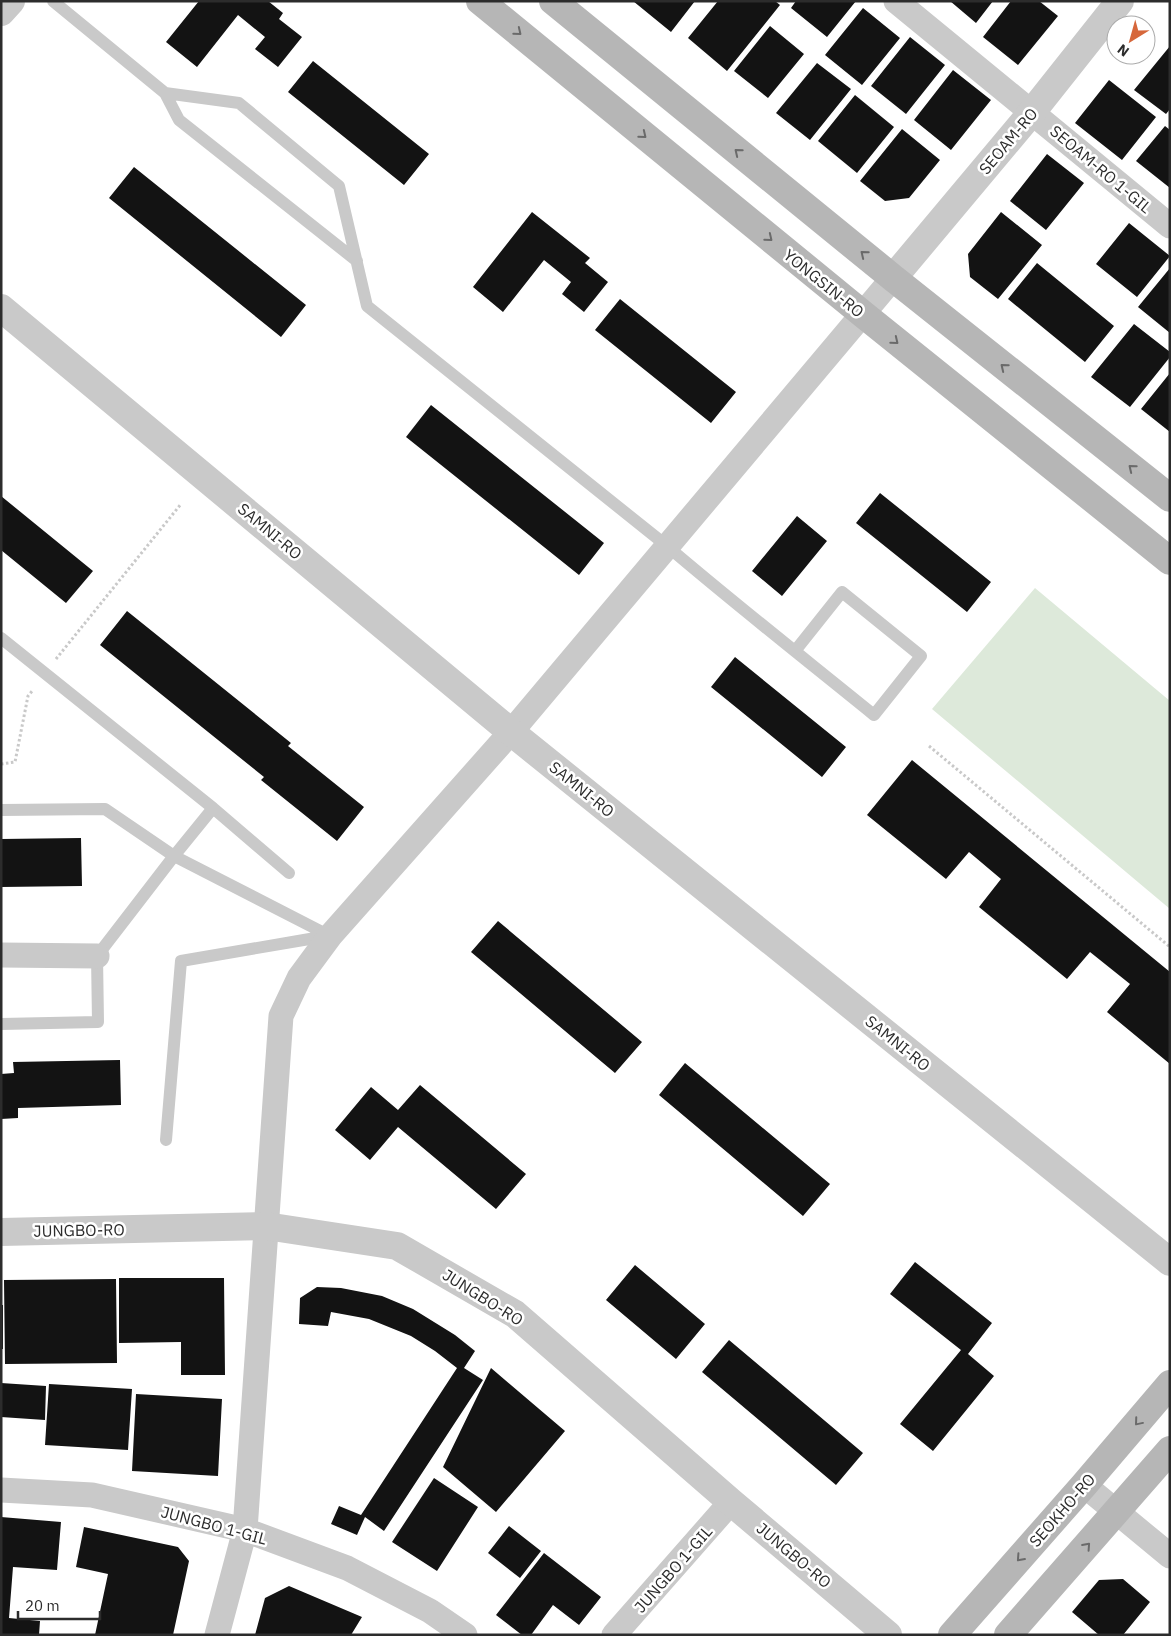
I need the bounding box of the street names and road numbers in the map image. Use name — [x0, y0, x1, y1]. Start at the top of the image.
street label: SEOAM-RO — [974, 104, 1042, 178]
street label: SEOAM-RO 1-GIL — [1046, 121, 1156, 217]
street label: YONGSIN-RO — [780, 245, 868, 321]
street label: SAMNI-RO — [234, 498, 306, 564]
street label: SAMNI-RO — [546, 757, 618, 821]
street label: SAMNI-RO — [862, 1011, 934, 1075]
street label: JUNGBO-RO — [33, 1219, 125, 1241]
street label: JUNGBO-RO — [439, 1264, 527, 1330]
street label: SEOKHO-RO — [1025, 1469, 1099, 1551]
street label: JUNGBO 1-GIL — [159, 1501, 269, 1549]
street label: JUNGBO-RO — [753, 1518, 835, 1592]
street label: JUNGBO 1-GIL — [630, 1521, 716, 1617]

